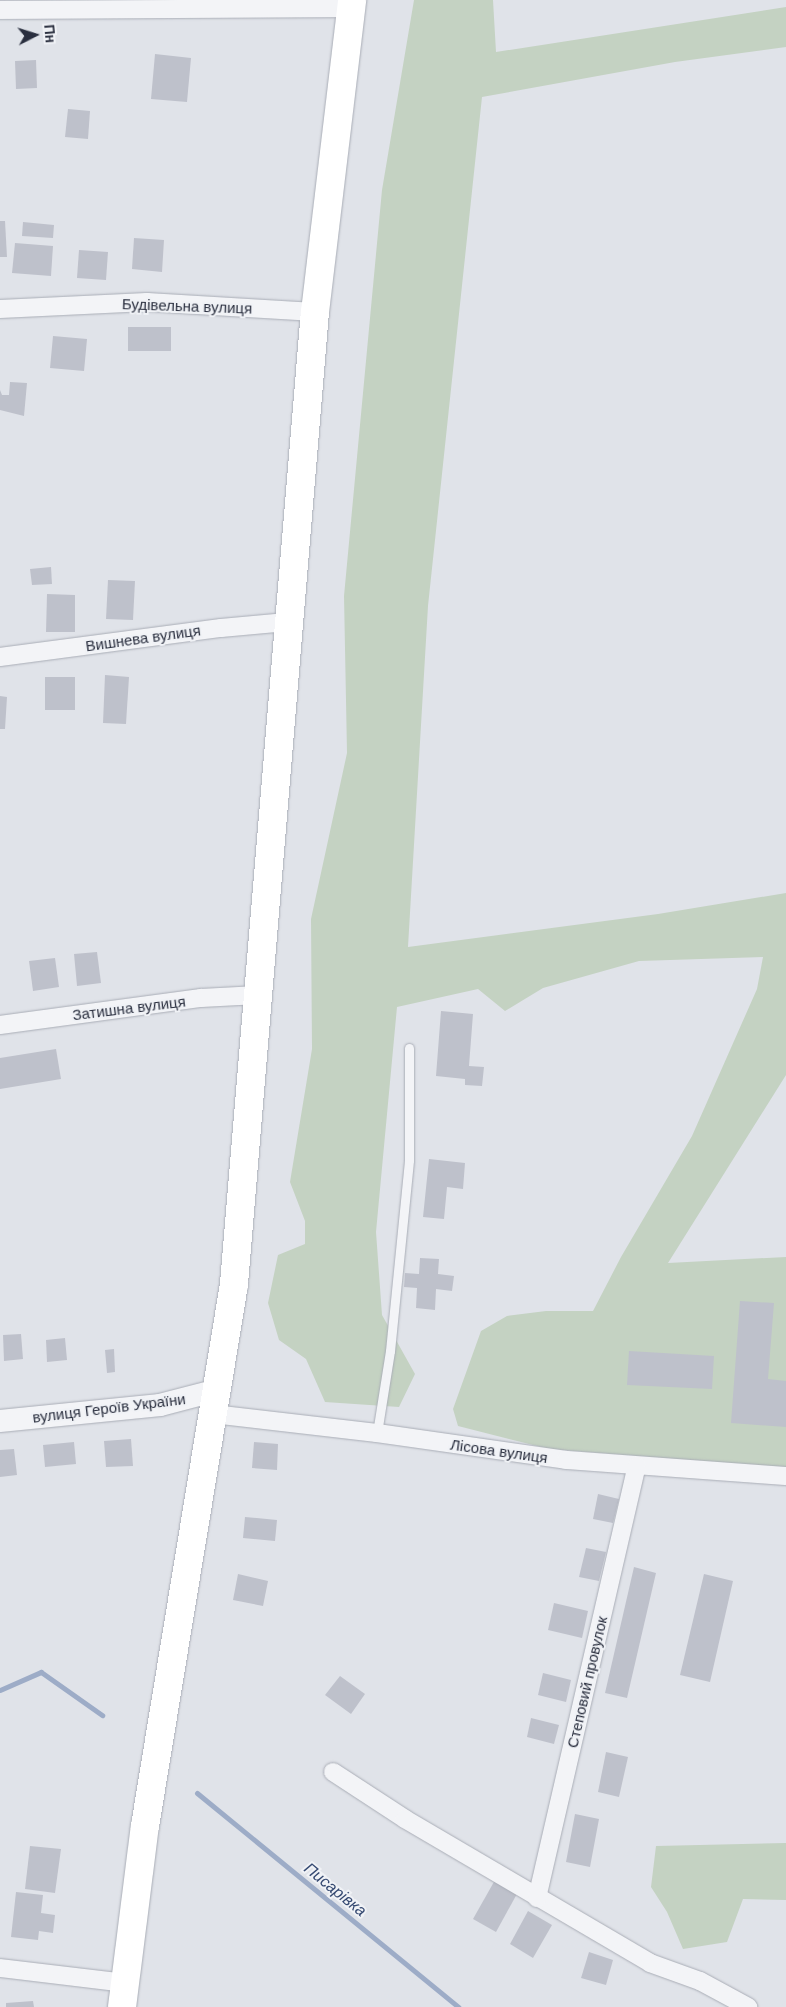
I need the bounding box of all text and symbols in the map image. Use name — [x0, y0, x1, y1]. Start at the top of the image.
north arrow — [10, 10, 60, 60]
text: Пн — [41, 24, 59, 44]
street label: Будівельна вулиця — [122, 295, 252, 317]
street label: Вишнева вулиця — [84, 621, 202, 655]
street label: Затишна вулиця — [71, 992, 187, 1024]
street label: вулиця Героїв України — [31, 1390, 187, 1426]
street label: Лісова вулиця — [449, 1435, 549, 1467]
street label: Степовий провулок — [563, 1614, 611, 1750]
water label: Писарівка — [300, 1859, 370, 1921]

